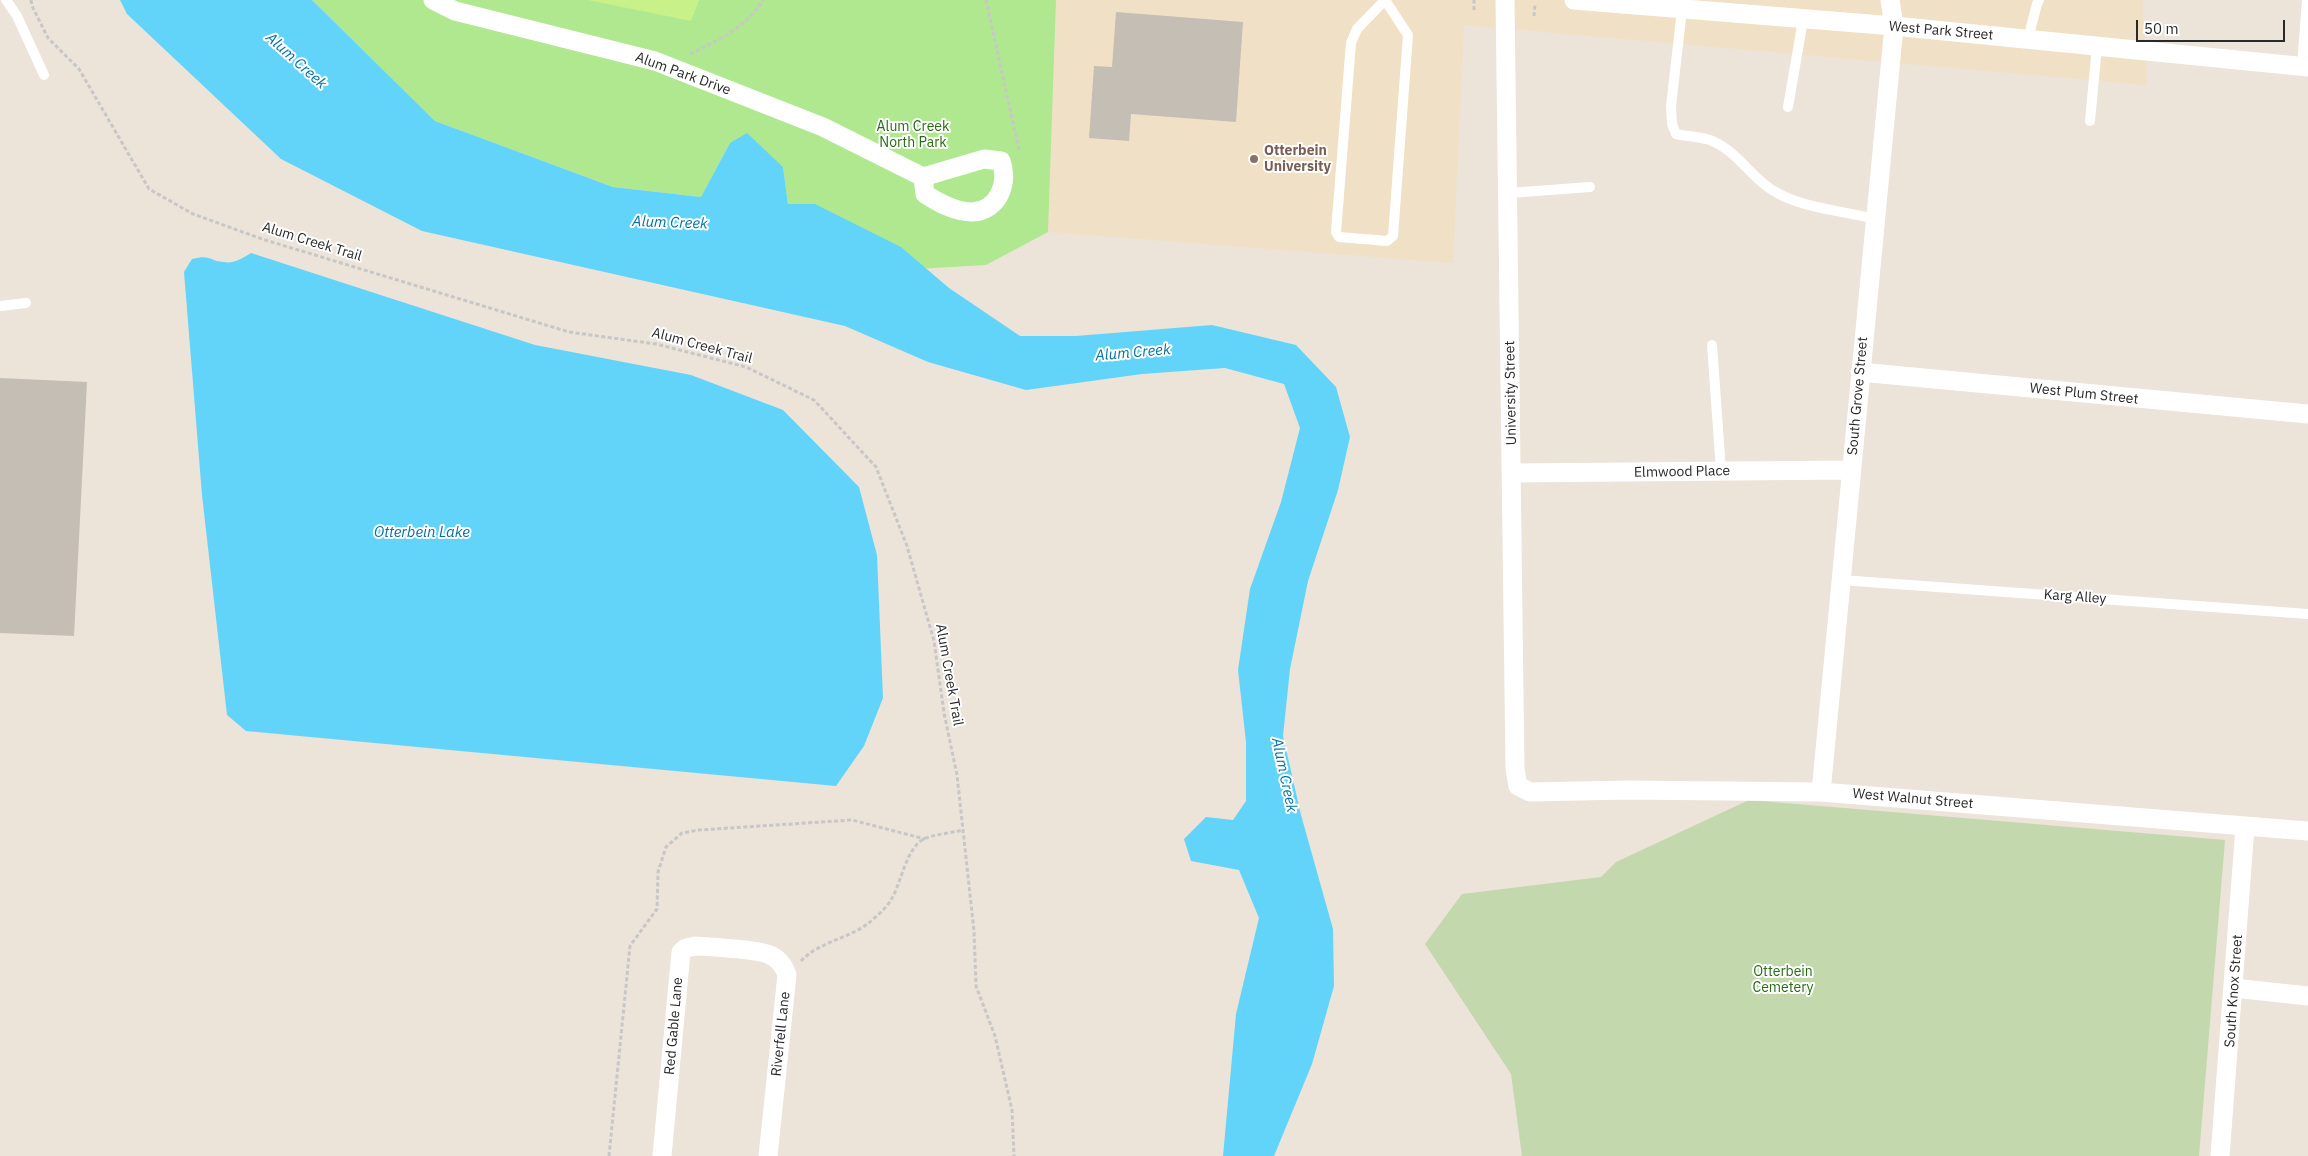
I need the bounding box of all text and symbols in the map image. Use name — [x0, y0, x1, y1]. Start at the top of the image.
scale bar — [2138, 10, 2287, 42]
street label: West Park Street — [1888, 18, 1994, 44]
text: 50 m — [2144, 19, 2179, 38]
water label: Alum Creek — [262, 29, 330, 93]
street label: Alum Park Drive — [633, 49, 733, 99]
park label: Alum Creek North Park — [877, 119, 949, 152]
place label: Otterbein University — [1264, 143, 1331, 176]
marker: Otterbein University — [1248, 153, 1260, 165]
water label: Alum Creek — [632, 213, 708, 233]
street label: Alum Creek Trail — [260, 219, 364, 265]
street label: Alum Creek Trail — [650, 325, 754, 367]
street label: South Grove Street — [1844, 336, 1872, 456]
water label: Alum Creek — [1095, 341, 1171, 365]
street label: University Street — [1502, 341, 1520, 445]
street label: West Plum Street — [2029, 380, 2139, 408]
street label: Elmwood Place — [1634, 463, 1730, 481]
water label: Otterbein Lake — [374, 524, 470, 542]
street label: Karg Alley — [2043, 586, 2107, 608]
street label: Alum Creek Trail — [932, 623, 966, 727]
water label: Alum Creek — [1267, 736, 1301, 814]
street label: West Walnut Street — [1852, 785, 1974, 813]
street label: South Knox Street — [2222, 934, 2246, 1048]
park label: Otterbein Cemetery — [1752, 964, 1814, 996]
street label: Red Gable Lane — [661, 976, 687, 1076]
street label: Riverfell Lane — [768, 991, 794, 1077]

